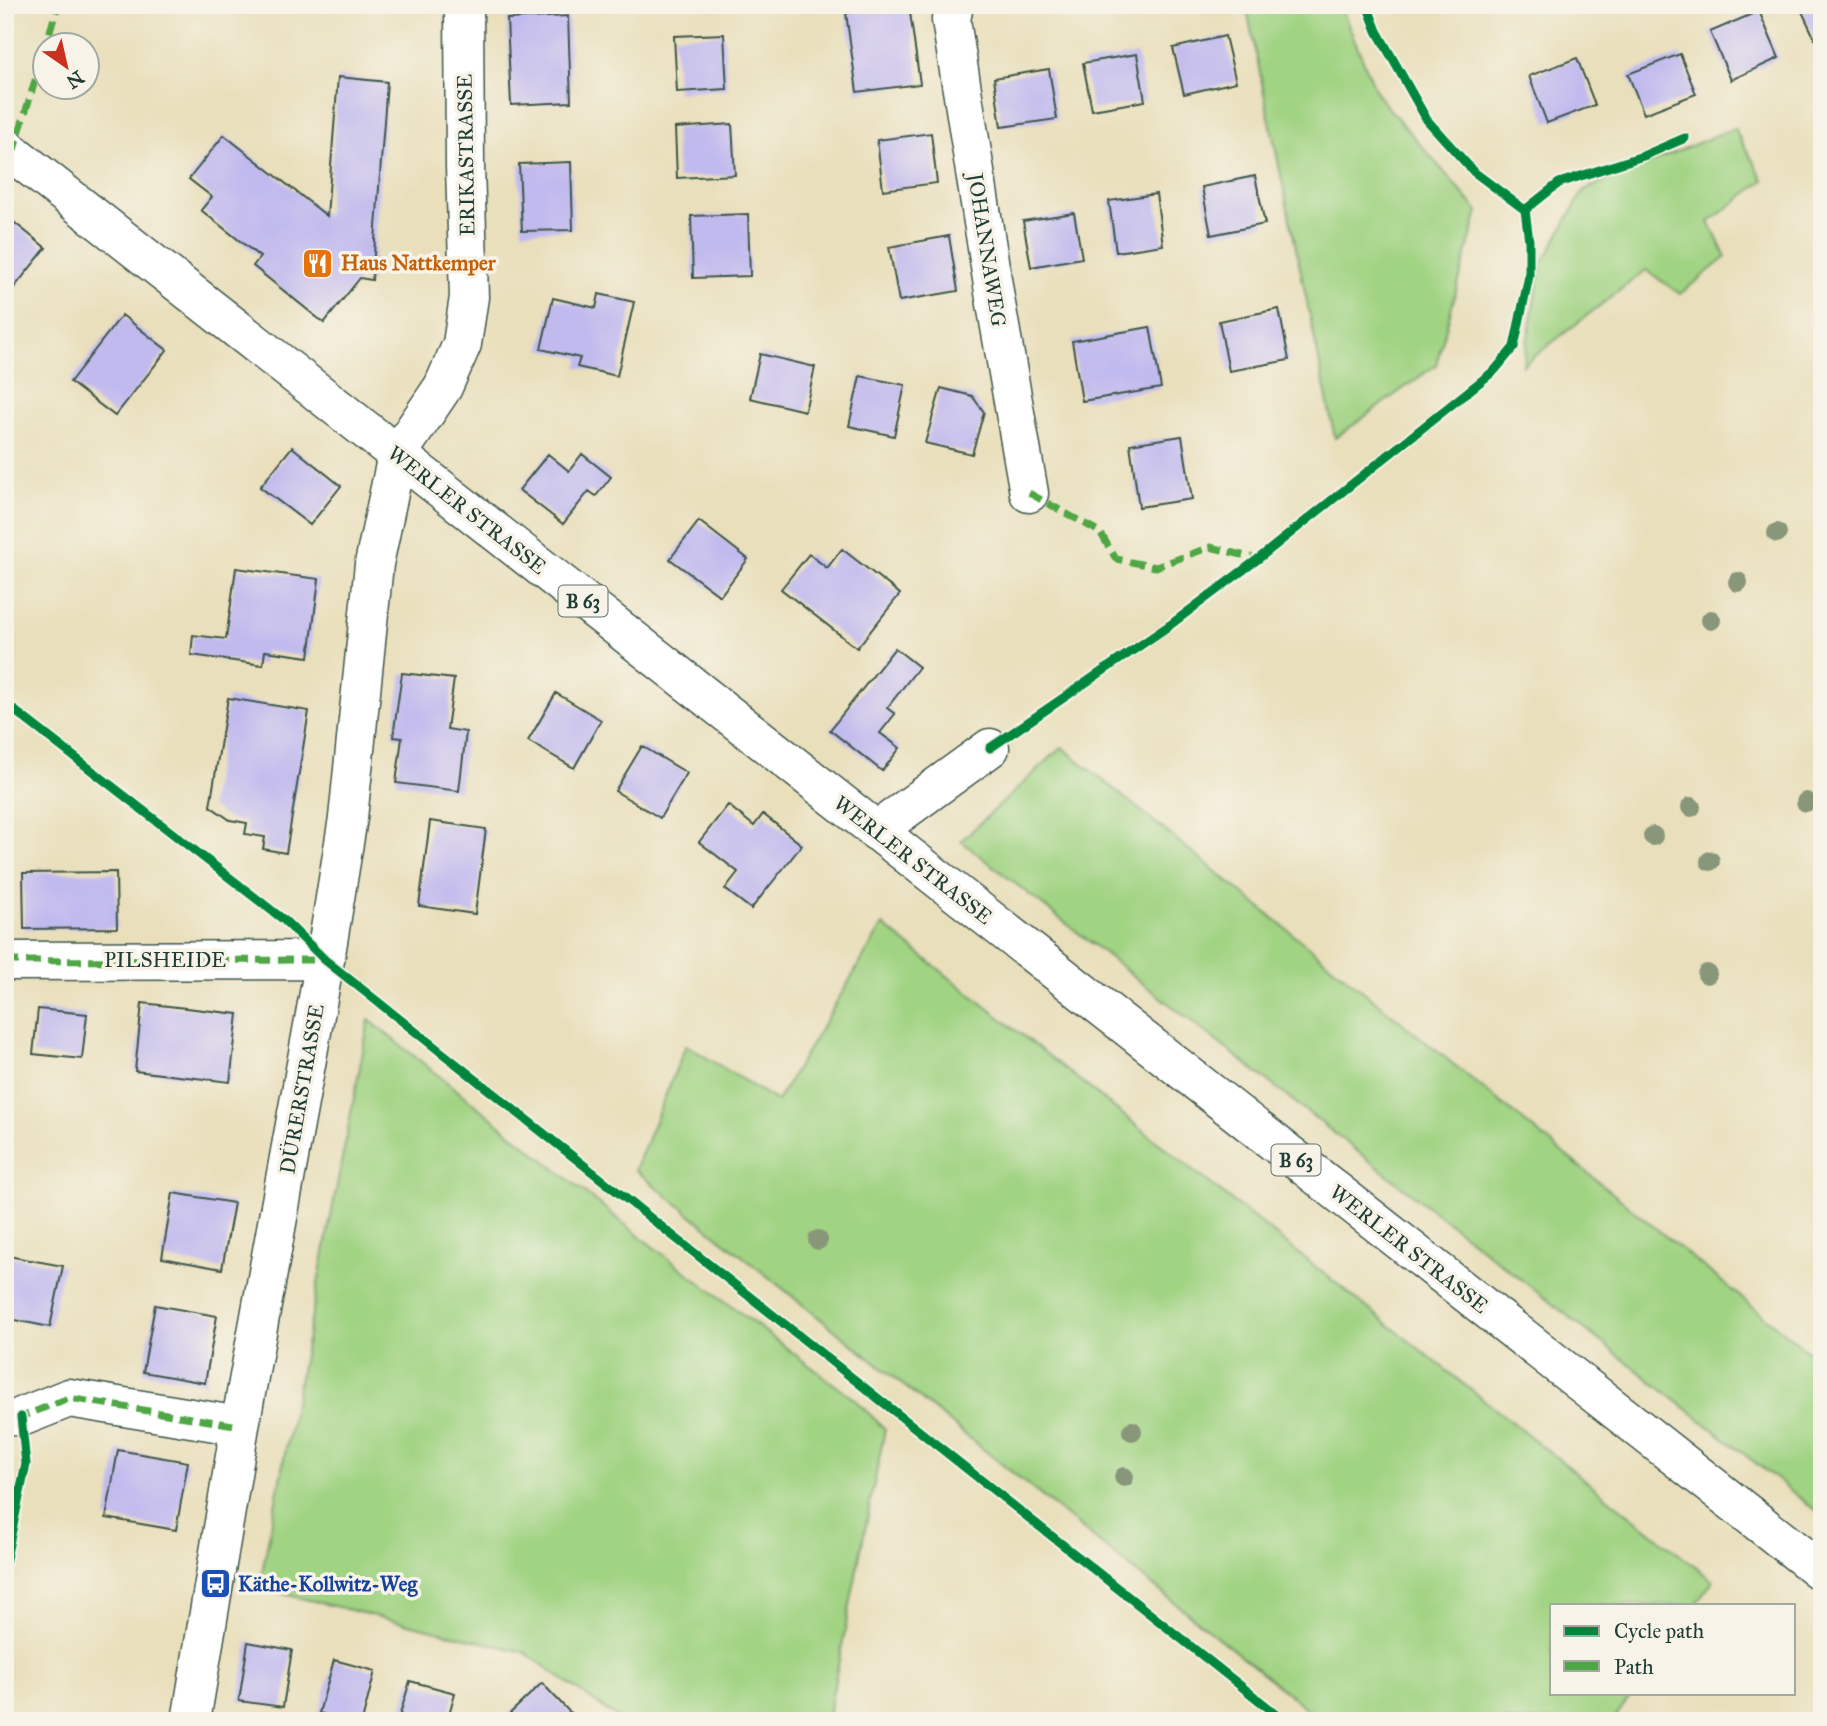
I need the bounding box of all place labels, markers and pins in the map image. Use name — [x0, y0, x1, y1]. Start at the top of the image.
restaurant icon: Haus Nattkemper — [301, 246, 335, 280]
place label: Haus Nattkemper — [341, 250, 497, 276]
bus stop icon: Käthe-Kollwitz-Weg — [198, 1567, 232, 1601]
place label: Käthe-Kollwitz-Weg — [238, 1571, 419, 1597]

